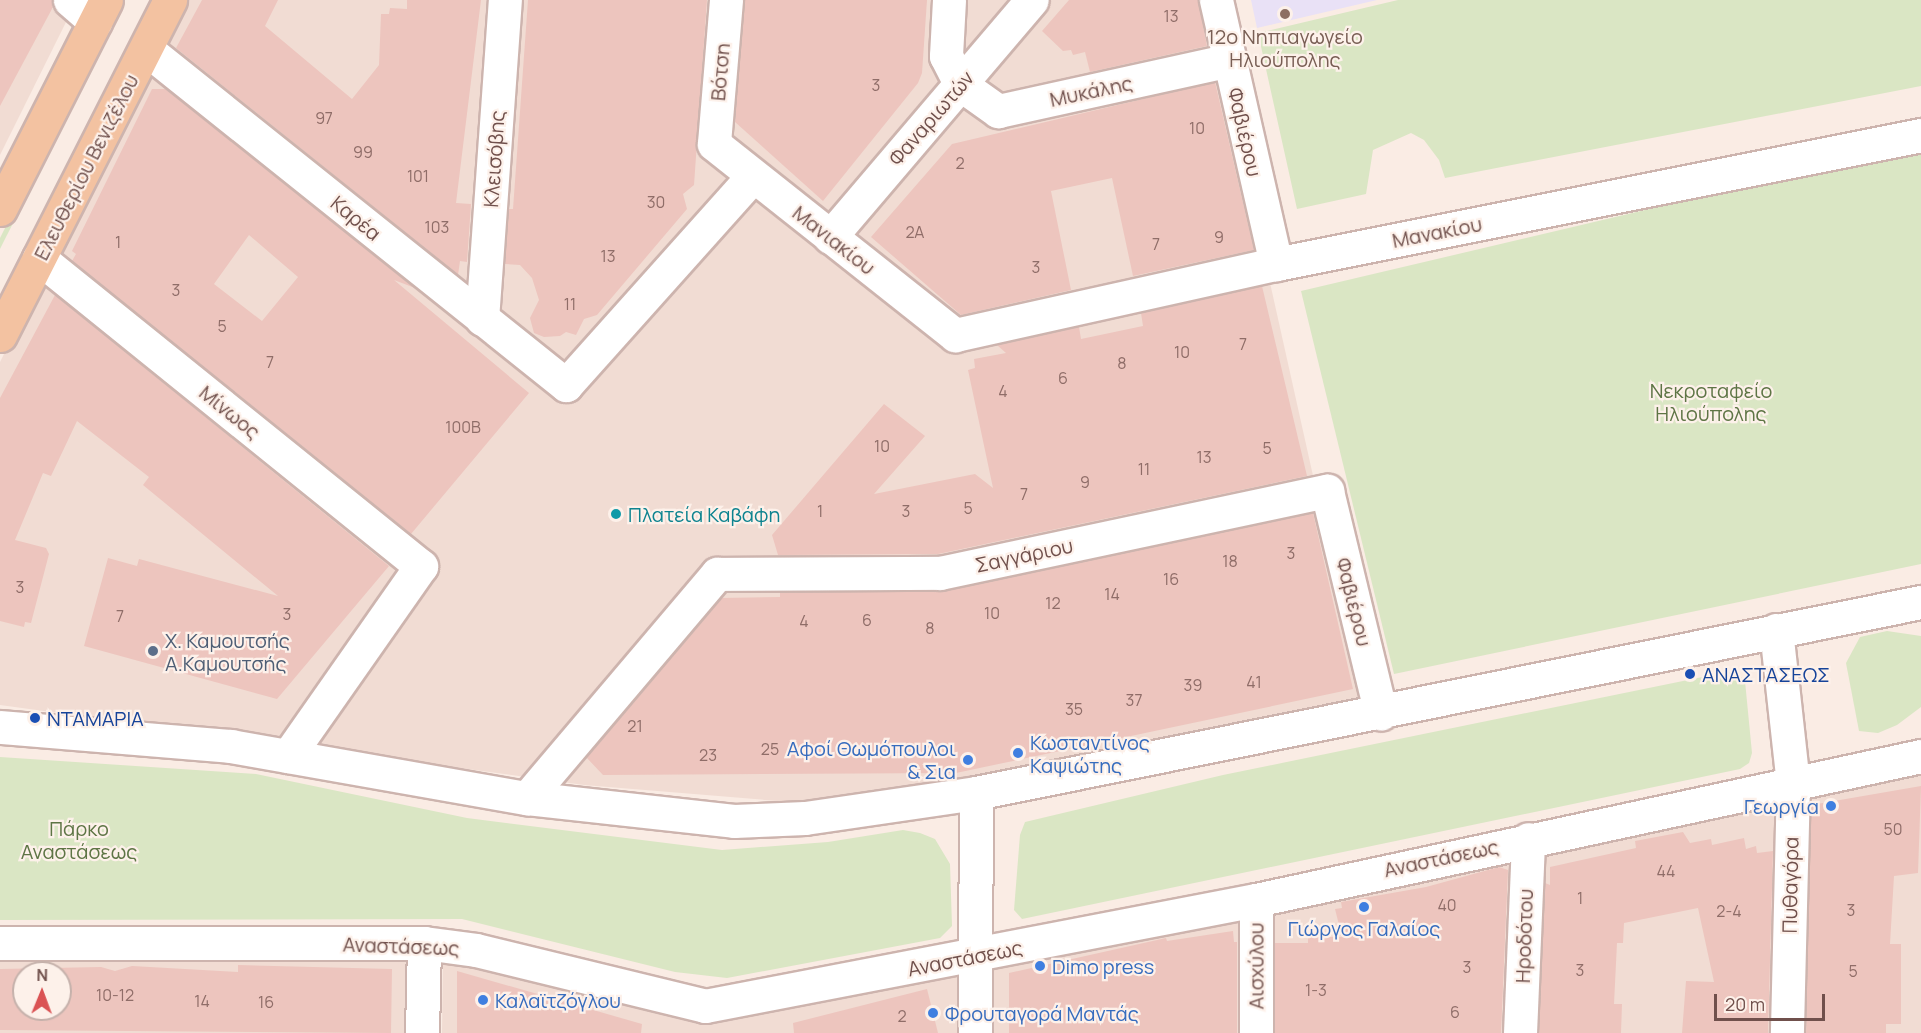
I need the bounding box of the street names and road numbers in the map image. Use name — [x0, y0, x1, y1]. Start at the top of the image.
street label: Βότση — [706, 42, 734, 102]
street label: Φαναριωτών — [883, 66, 979, 170]
street label: Ελευθερίου Βενιζέλου — [29, 70, 143, 264]
street label: Μυκάλης — [1048, 71, 1134, 111]
street label: Φαβιέρου — [1223, 85, 1267, 179]
street label: Κλεισόβης — [479, 110, 509, 208]
street label: Καρέα — [326, 191, 386, 245]
street label: Μανιακίου — [788, 200, 880, 280]
street label: Μανακίου — [1390, 212, 1484, 252]
street label: Μίνωος — [195, 380, 265, 444]
street label: Σαγγάριου — [973, 533, 1075, 577]
street label: Φαβιέρου — [1331, 555, 1377, 649]
street label: Αναστάσεως — [1382, 834, 1500, 882]
street label: Πυθαγόρα — [1777, 837, 1803, 933]
street label: Ηροδότου — [1510, 888, 1538, 984]
street label: Αισχύλου — [1244, 923, 1268, 1009]
street label: Αναστάσεως — [342, 932, 460, 960]
street label: Αναστάσεως — [906, 935, 1024, 981]

